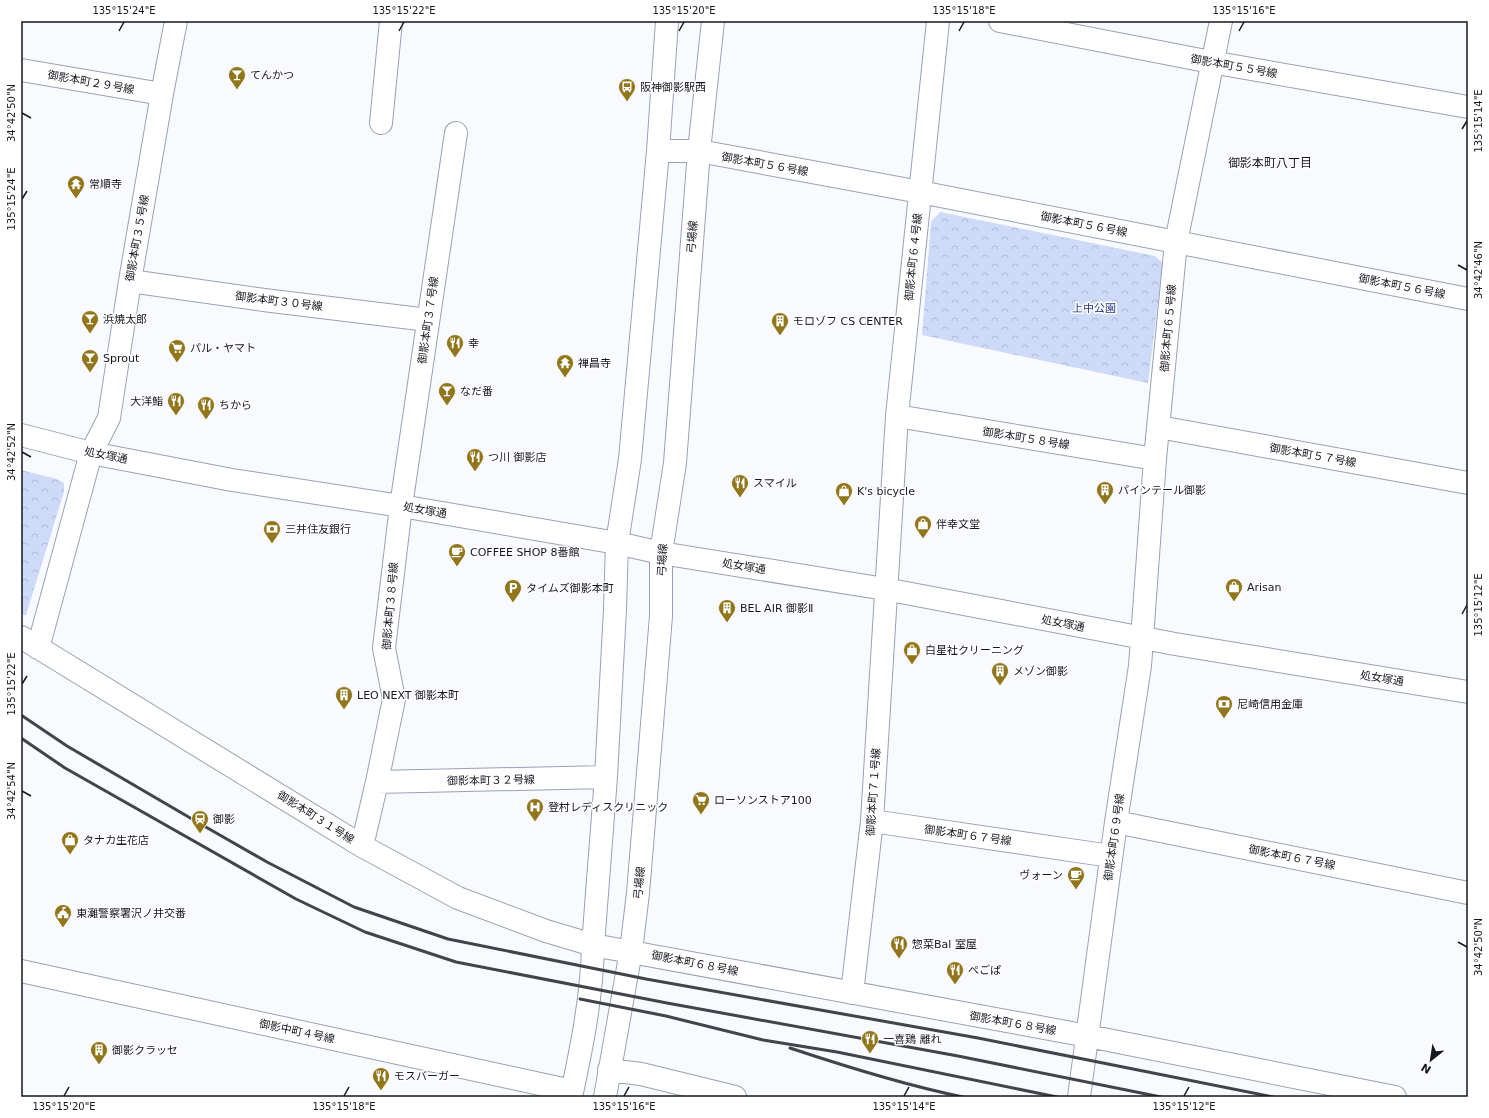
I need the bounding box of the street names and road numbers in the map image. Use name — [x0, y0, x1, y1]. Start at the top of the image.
street label: 御影本町５５号線 — [1188, 52, 1278, 81]
street label: 御影本町２９号線 — [45, 68, 135, 97]
street label: 御影本町５６号線 — [719, 150, 809, 179]
street label: 御影本町３５号線 — [123, 194, 152, 284]
street label: 御影本町５６号線 — [1038, 210, 1128, 239]
street label: 御影本町６４号線 — [902, 213, 925, 302]
street label: 弓場線 — [685, 220, 700, 254]
street label: 御影本町５６号線 — [1356, 272, 1446, 301]
street label: 御影本町３７号線 — [416, 276, 441, 366]
street label: 御影本町６５号線 — [1158, 284, 1179, 373]
street label: 御影本町３０号線 — [233, 290, 323, 313]
street label: 御影本町５８号線 — [980, 425, 1070, 452]
street label: 御影本町５７号線 — [1267, 441, 1357, 470]
street label: 処女塚通 — [83, 445, 129, 466]
street label: 処女塚通 — [402, 500, 448, 521]
street label: 弓場線 — [655, 543, 670, 577]
street label: 処女塚通 — [721, 557, 767, 576]
street label: 御影本町３８号線 — [380, 562, 401, 651]
street label: 処女塚通 — [1040, 613, 1086, 634]
street label: 処女塚通 — [1359, 669, 1405, 688]
street label: 御影本町７１号線 — [864, 748, 883, 837]
street label: 御影本町３２号線 — [446, 773, 535, 788]
street label: 御影本町３１号線 — [274, 788, 356, 846]
street label: 御影本町６９号線 — [1102, 793, 1127, 883]
street label: 御影本町６７号線 — [922, 823, 1012, 848]
street label: 御影本町６７号線 — [1246, 843, 1336, 872]
street label: 弓場線 — [632, 866, 647, 900]
street label: 御影本町６８号線 — [649, 949, 739, 978]
street label: 御影本町６８号線 — [967, 1009, 1057, 1038]
street label: 御影中町４号線 — [257, 1017, 336, 1046]

